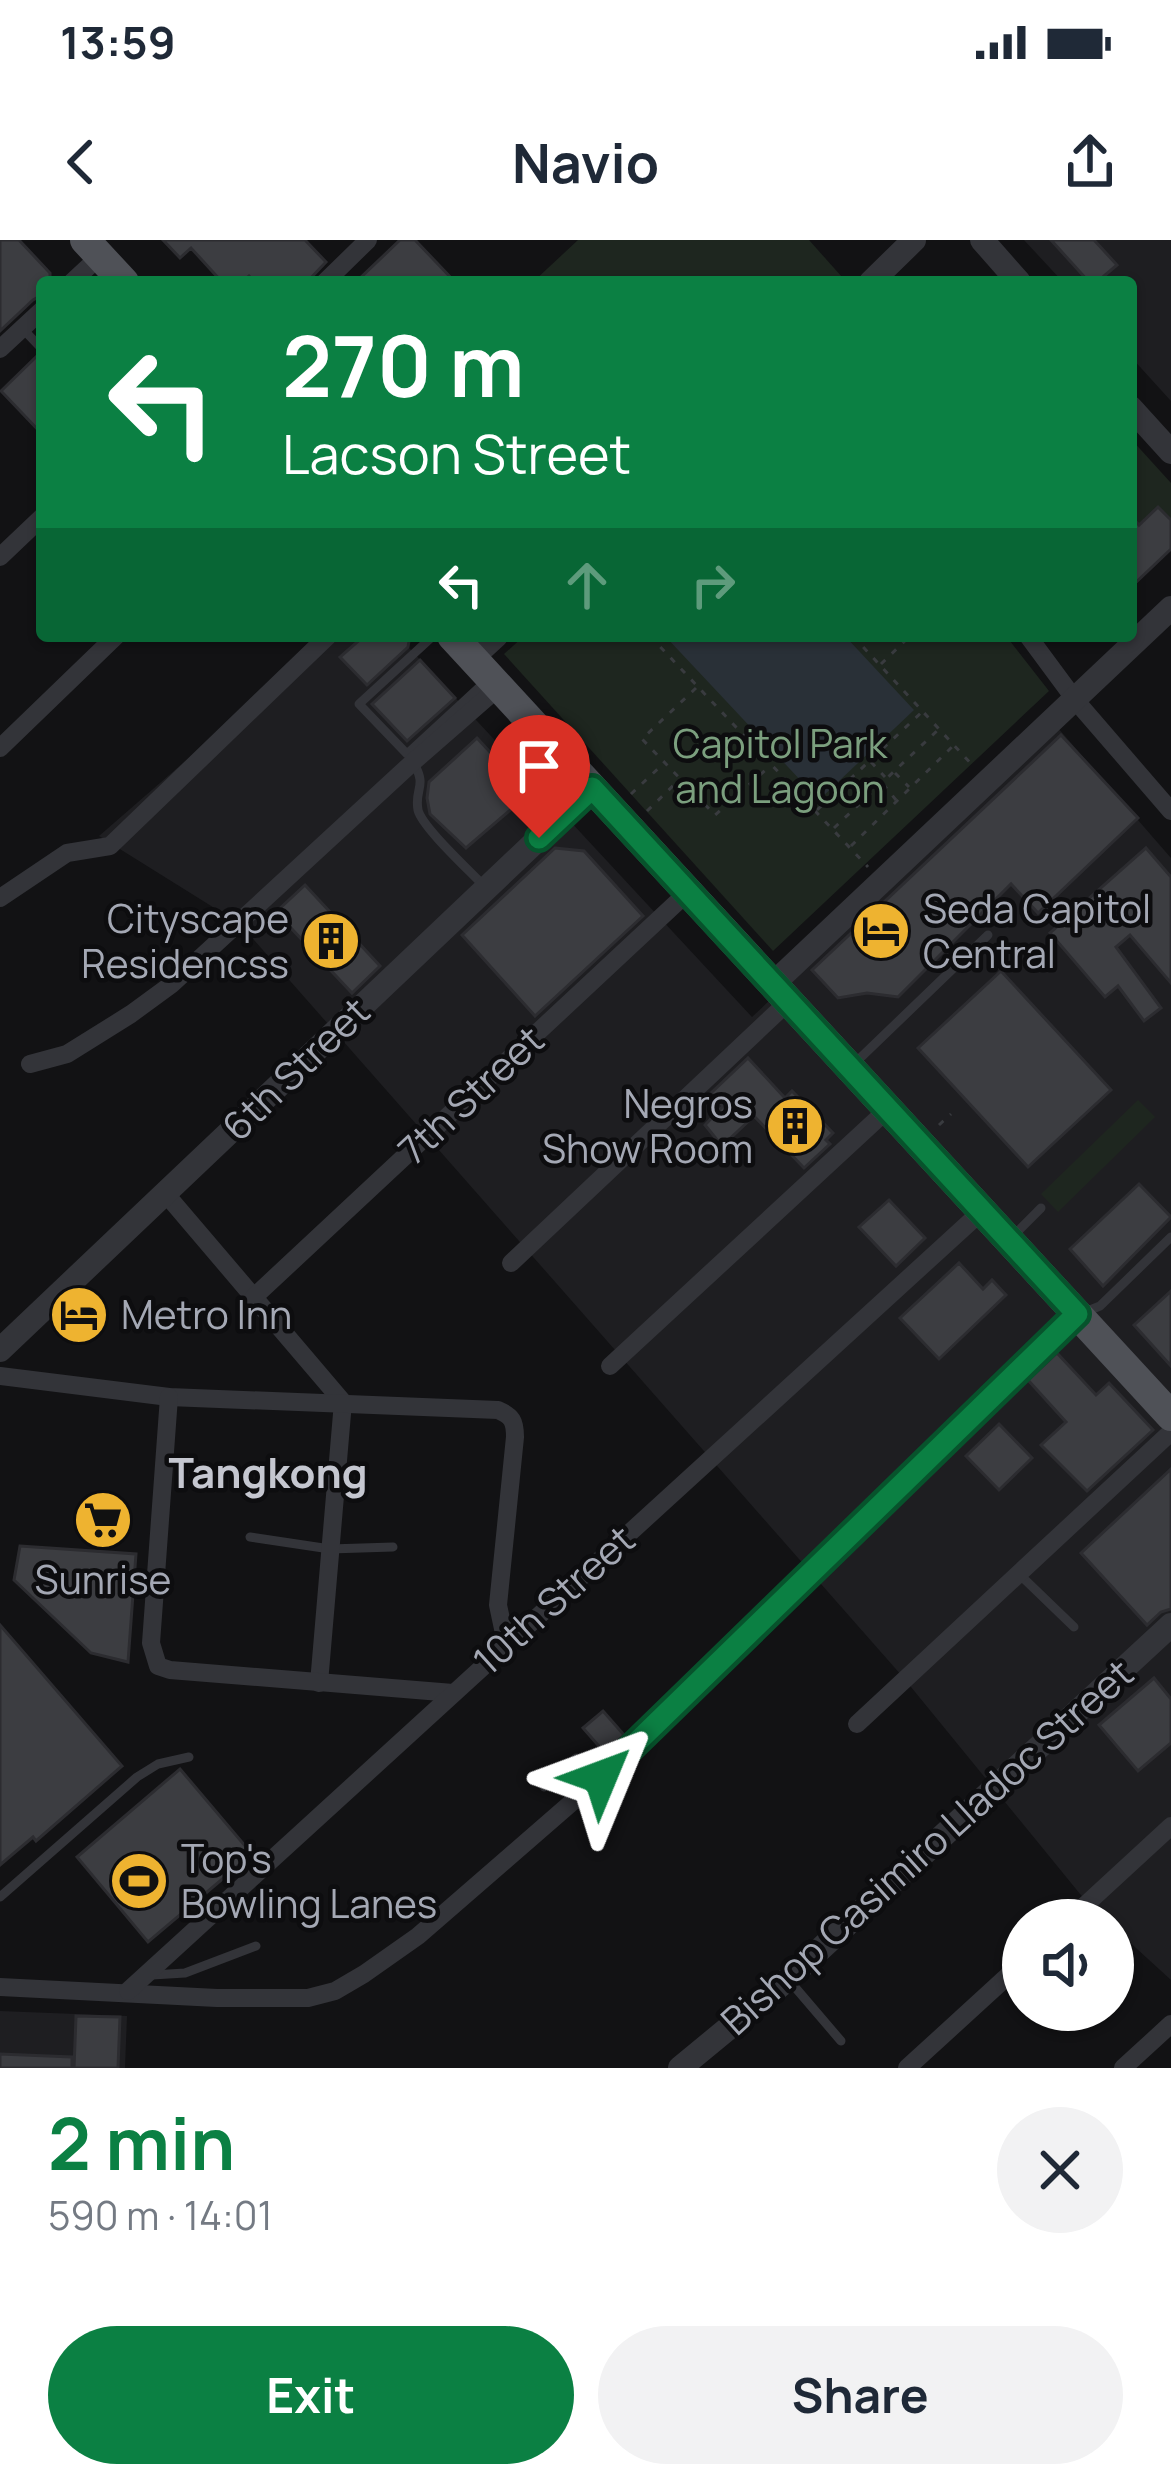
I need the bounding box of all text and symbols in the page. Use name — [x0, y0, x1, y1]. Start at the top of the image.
text: 13:59 — [60, 11, 176, 73]
text: Navio — [512, 125, 659, 199]
icon: back — [48, 129, 114, 195]
icon: share — [1057, 129, 1123, 195]
text: 270 m — [282, 307, 524, 422]
icon: left — [84, 324, 240, 480]
text: Lacson Street — [282, 416, 631, 490]
icon: left — [428, 552, 494, 618]
icon: ahead — [554, 552, 620, 618]
icon: right — [680, 552, 746, 618]
pin — [488, 715, 590, 838]
park label: Capitol Park and Lagoon — [673, 716, 889, 815]
icon: arrive — [506, 733, 572, 799]
place label: Seda Capitol Central — [923, 881, 1151, 980]
place label: Cityscape Residencss — [81, 891, 289, 990]
hotel icon: Seda Capitol Central — [850, 900, 912, 962]
building icon: Cityscape Residencss — [300, 910, 362, 972]
street label: 6th Street — [210, 984, 381, 1152]
street label: 7th Street — [386, 1013, 555, 1176]
place label: Negros Show Room — [542, 1076, 753, 1175]
building icon: Negros Show Room — [764, 1095, 826, 1157]
hotel icon: Metro Inn — [48, 1284, 110, 1346]
place label: Metro Inn — [121, 1287, 292, 1341]
district label: Tangkong — [168, 1443, 368, 1501]
supermarket icon: Sunrise — [72, 1489, 134, 1551]
street label: 10th Street — [461, 1512, 646, 1686]
place label: Sunrise — [35, 1552, 171, 1606]
street label: Bishop Casimiro Lladoc Street — [709, 1646, 1144, 2046]
position arrow — [538, 1714, 664, 1840]
place label: Top's Bowling Lanes — [181, 1831, 437, 1930]
sports icon: Top's Bowling Lanes — [108, 1850, 170, 1912]
map controls — [1002, 1899, 1134, 2031]
button: sound — [1002, 1899, 1134, 2031]
text: 2 min — [48, 2093, 235, 2192]
button: close — [997, 2107, 1123, 2233]
text: 590 m · 14:01 — [48, 2188, 273, 2242]
button: Exit — [48, 2326, 574, 2464]
button: Share — [598, 2326, 1123, 2464]

